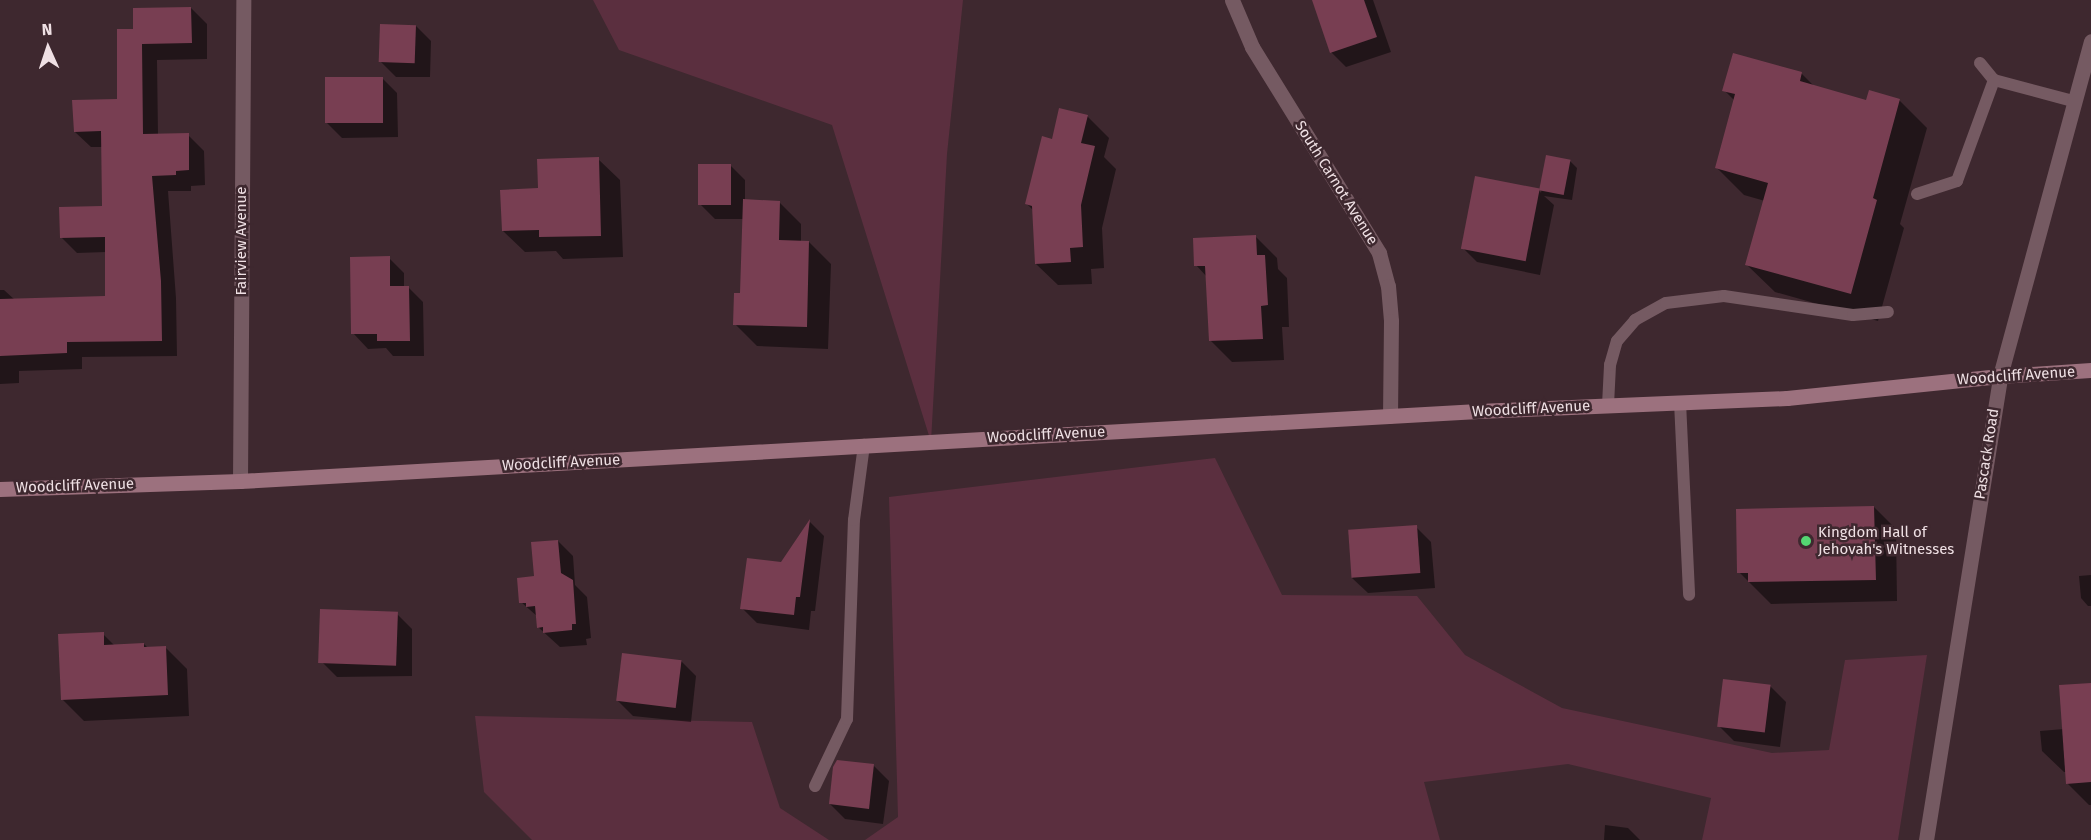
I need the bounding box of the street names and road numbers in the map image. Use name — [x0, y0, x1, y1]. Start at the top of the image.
street label: South Carnot Avenue — [1291, 118, 1381, 248]
street label: Fairview Avenue — [233, 187, 251, 295]
street label: Woodcliff Avenue — [1956, 363, 2076, 389]
street label: Woodcliff Avenue — [1471, 397, 1591, 421]
street label: Pascack Road — [1971, 407, 2003, 501]
street label: Woodcliff Avenue — [986, 423, 1106, 447]
street label: Woodcliff Avenue — [501, 451, 621, 475]
street label: Woodcliff Avenue — [16, 475, 134, 497]

